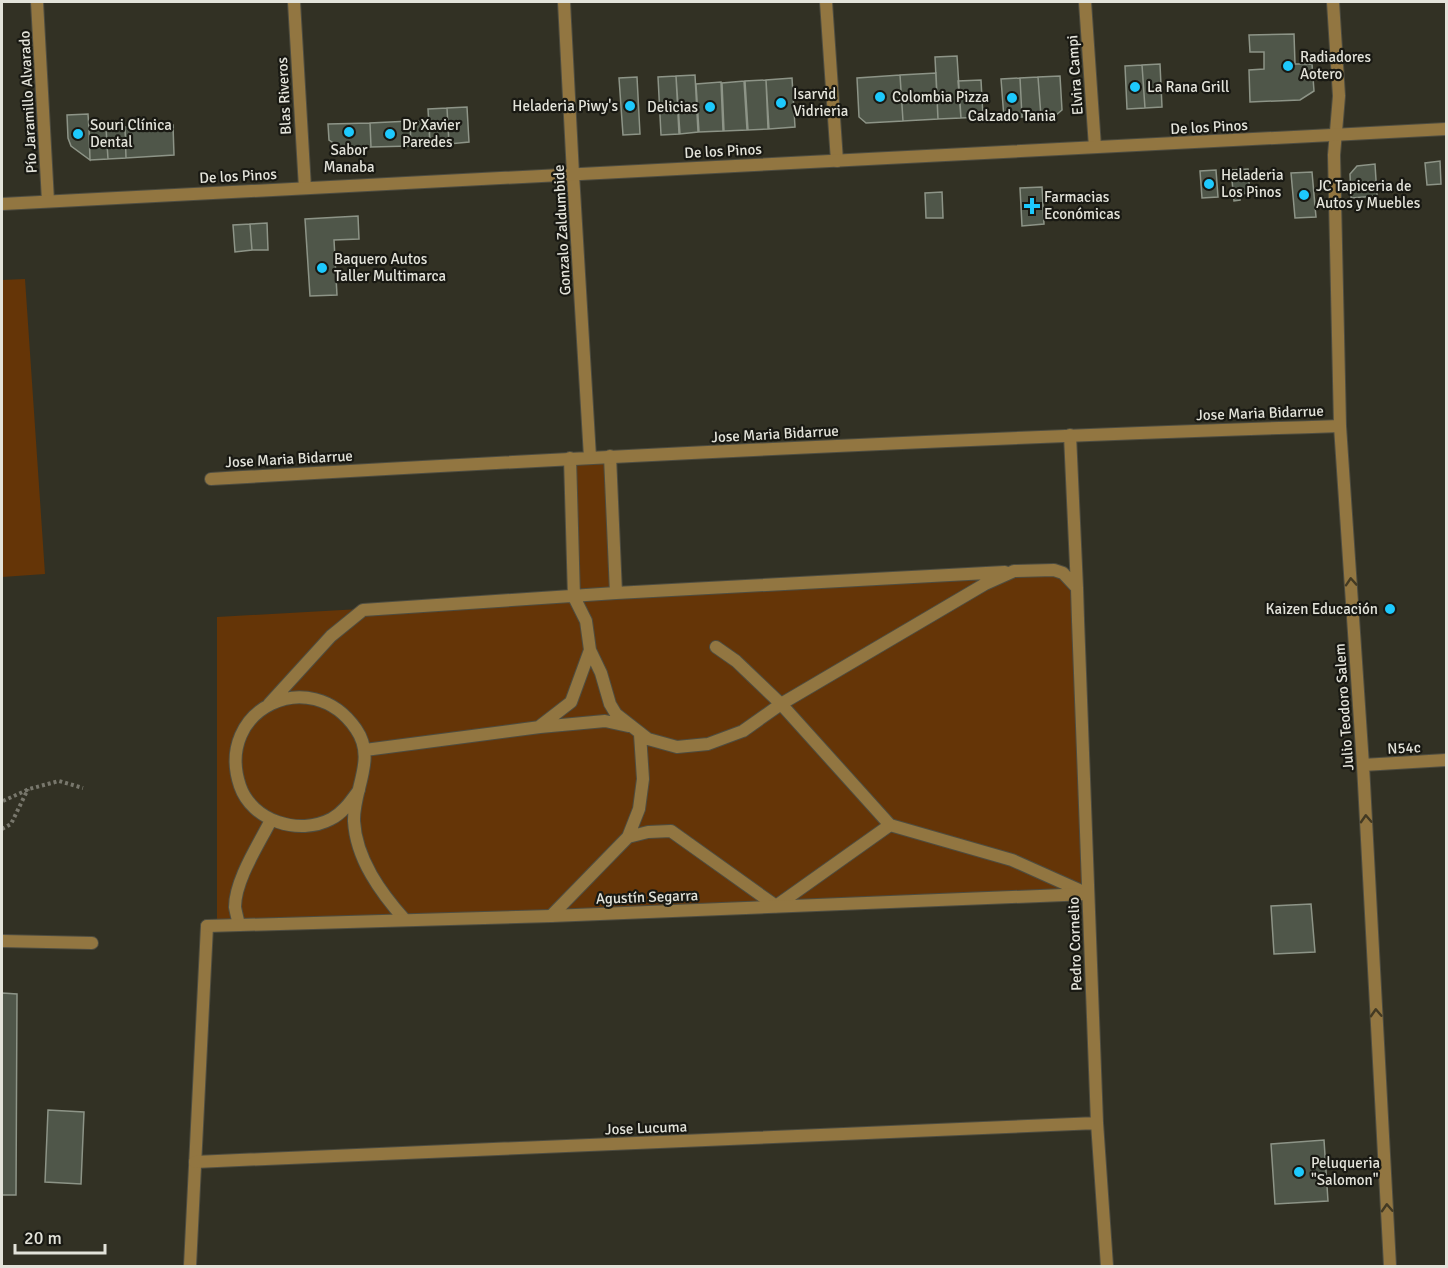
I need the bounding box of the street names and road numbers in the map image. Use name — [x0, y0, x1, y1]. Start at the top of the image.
street label: Pío Jaramillo Alvarado — [15, 30, 41, 174]
street label: Elvira Campi — [1063, 34, 1087, 116]
street label: Blas Riveros — [273, 56, 295, 135]
street label: De los Pinos — [1170, 116, 1249, 138]
street label: De los Pinos — [684, 140, 763, 162]
street label: Gonzalo Zaldumbide — [550, 164, 574, 296]
street label: De los Pinos — [199, 165, 278, 187]
street label: Jose Maria Bidarrue — [1196, 402, 1324, 424]
street label: Jose Maria Bidarrue — [711, 422, 839, 446]
street label: Jose Maria Bidarrue — [225, 447, 353, 471]
street label: Julio Teodoro Salem — [1331, 643, 1357, 771]
street label: N54c — [1387, 738, 1421, 758]
street label: Agustín Segarra — [595, 886, 699, 908]
street label: Pedro Cornelio — [1064, 896, 1086, 991]
street label: Jose Lucuma — [605, 1118, 687, 1138]

